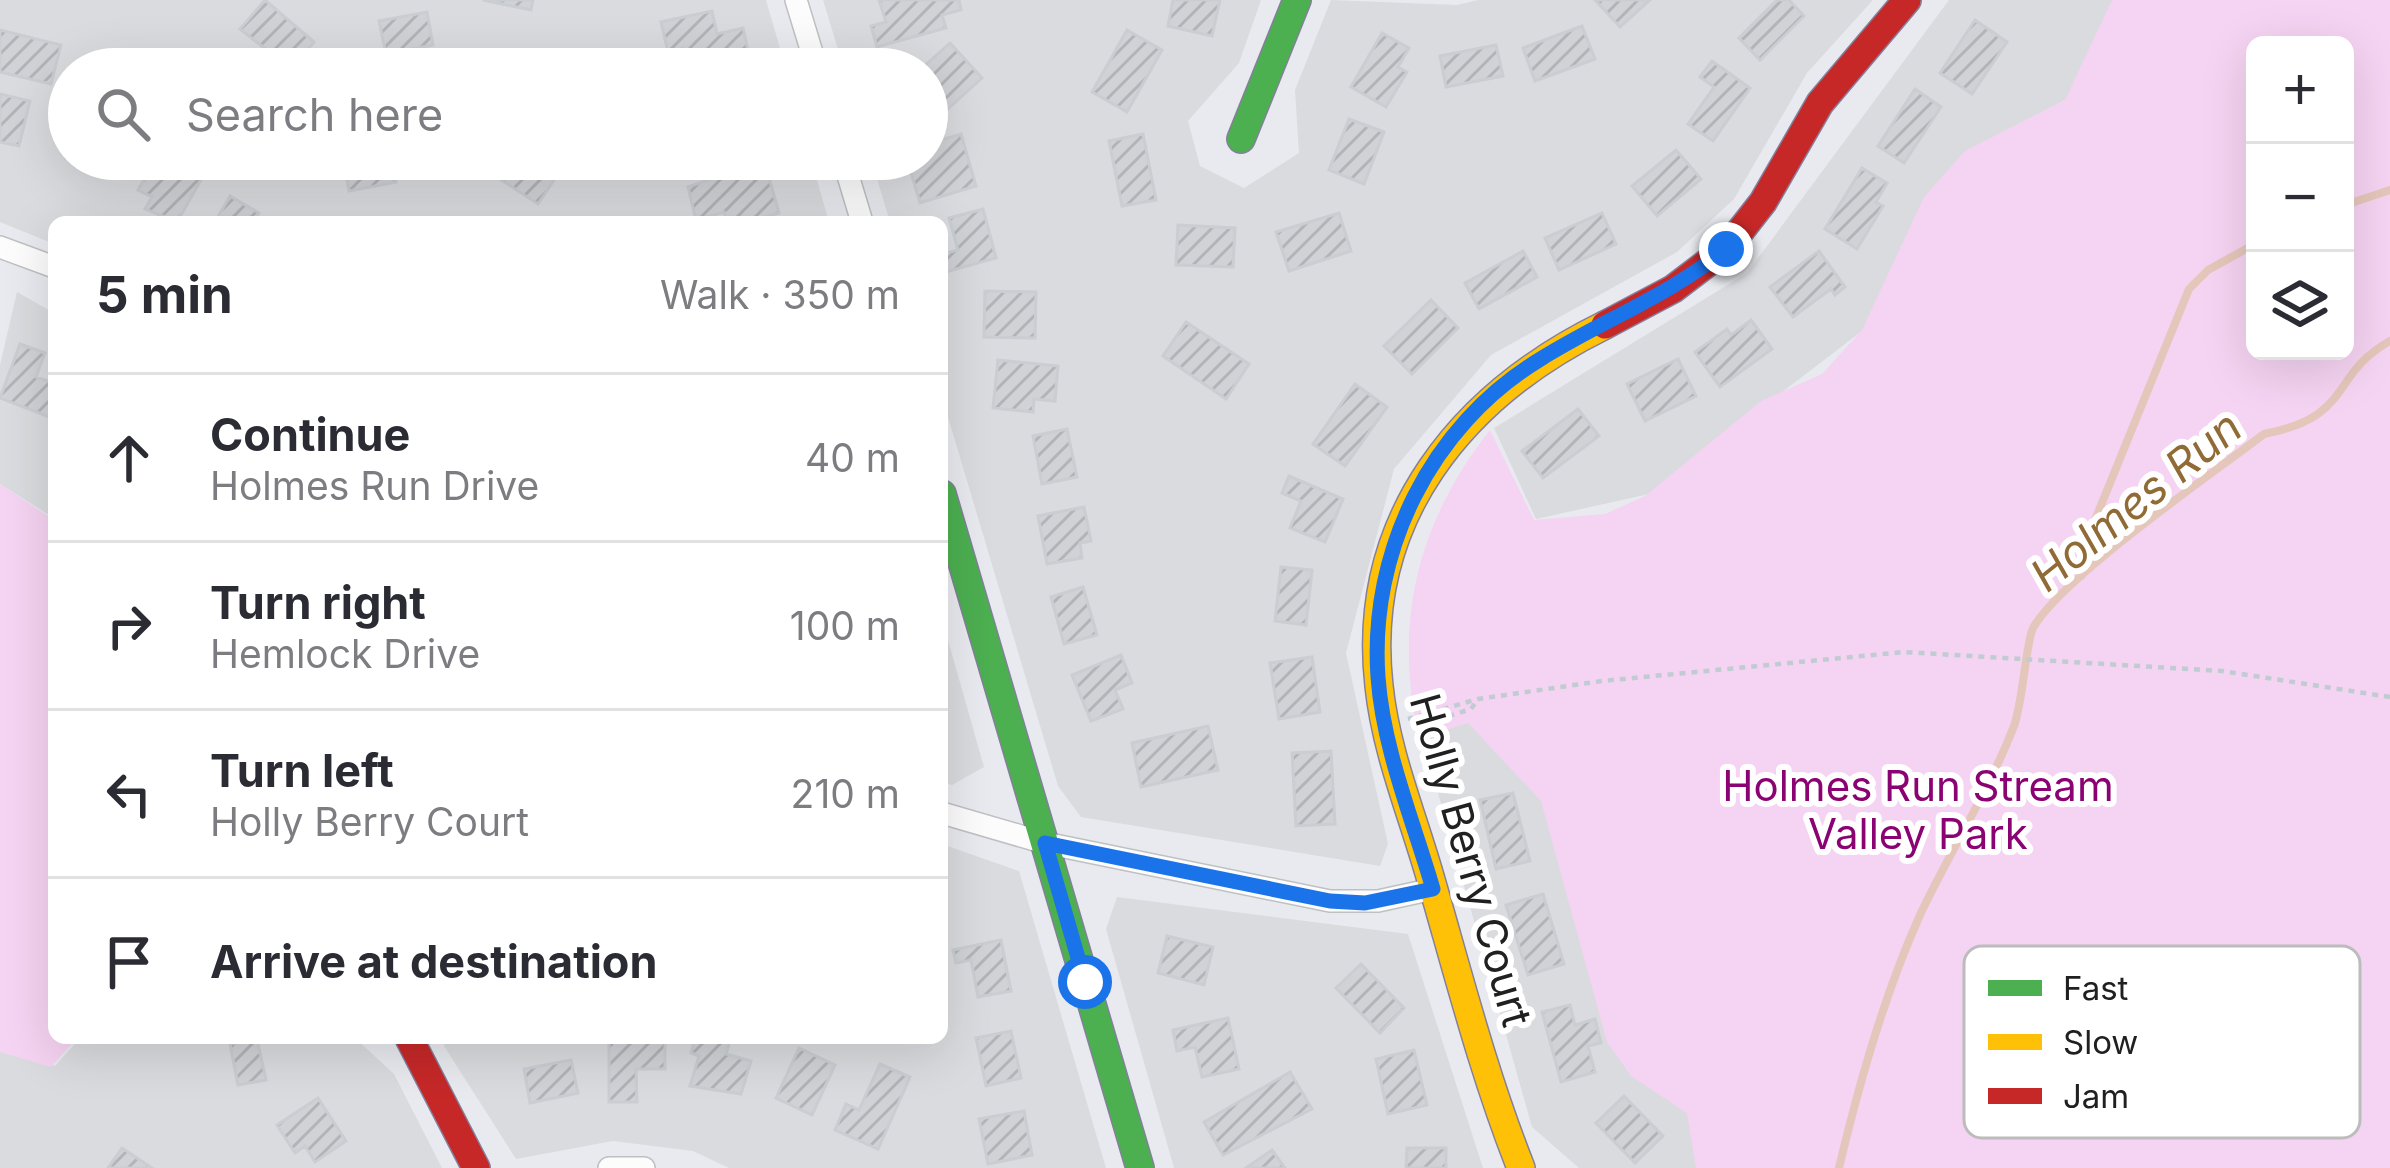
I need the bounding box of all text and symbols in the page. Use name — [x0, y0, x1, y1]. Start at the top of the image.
map controls — [2246, 36, 2354, 360]
button: + — [2246, 36, 2354, 144]
search box — [48, 48, 948, 180]
icon: search — [90, 81, 156, 147]
text: Search here — [186, 87, 443, 142]
button: − — [2246, 144, 2354, 252]
route end — [1699, 222, 1753, 276]
button: layers — [2246, 252, 2354, 360]
text: 5 min — [96, 264, 233, 325]
text: Walk · 350 m — [660, 271, 900, 318]
water label: Holmes Run — [2019, 399, 2252, 602]
text: Continue — [210, 407, 410, 462]
icon: ahead — [96, 425, 162, 491]
text: 40 m — [805, 434, 900, 481]
text: Holmes Run Drive — [210, 462, 539, 509]
text: Turn right — [210, 575, 426, 630]
icon: right — [96, 593, 162, 659]
text: 100 m — [790, 602, 900, 649]
text: Hemlock Drive — [210, 630, 480, 677]
street label: Holly Berry Court — [1400, 688, 1543, 1032]
text: Turn left — [210, 743, 394, 798]
park label: Holmes Run Stream Valley Park — [1722, 760, 2114, 859]
icon: left — [96, 761, 162, 827]
text: 210 m — [791, 770, 900, 817]
text: Holly Berry Court — [210, 798, 529, 845]
icon: arrive — [96, 929, 162, 995]
text: Arrive at destination — [210, 934, 657, 989]
legend — [1964, 946, 2360, 1138]
route start — [1058, 955, 1112, 1009]
text: Fast — [2063, 968, 2129, 1008]
text: Slow — [2063, 1022, 2138, 1062]
text: Jam — [2063, 1076, 2129, 1116]

